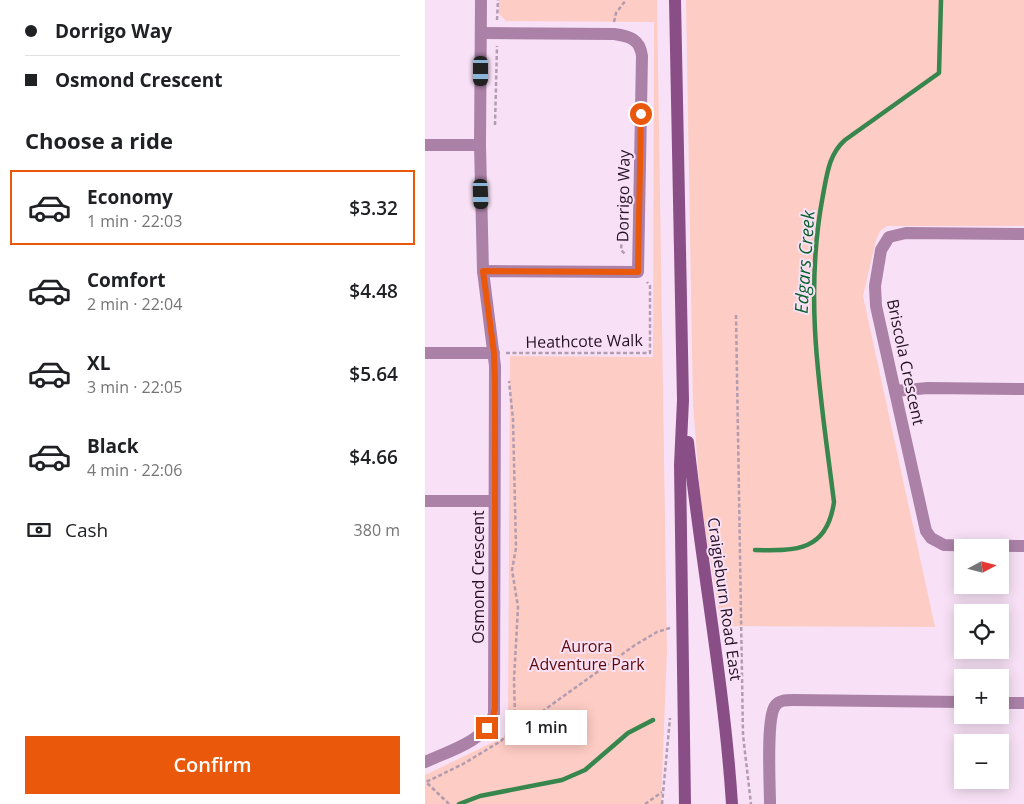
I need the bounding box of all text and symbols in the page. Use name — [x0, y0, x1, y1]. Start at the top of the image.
text: Dorrigo Way — [55, 18, 172, 44]
car — [473, 56, 488, 86]
text: Osmond Crescent — [55, 67, 223, 93]
route start — [630, 103, 652, 125]
text: Choose a ride — [25, 125, 173, 155]
street label: Dorrigo Way — [611, 149, 635, 242]
car — [472, 179, 489, 209]
text: Economy — [87, 184, 173, 210]
icon: car — [27, 185, 72, 230]
text: $3.32 — [349, 195, 398, 221]
water label: Edgars Creek — [788, 208, 820, 314]
text: 1 min · 22:03 — [87, 210, 182, 232]
text: Comfort — [87, 267, 166, 293]
icon: car — [27, 268, 72, 313]
text: $4.48 — [349, 278, 398, 304]
text: 2 min · 22:04 — [87, 293, 182, 315]
street label: Briscola Crescent — [882, 297, 930, 427]
street label: Heathcote Walk — [525, 329, 643, 353]
text: XL — [87, 350, 110, 376]
icon: car — [27, 351, 72, 396]
text: $5.64 — [349, 361, 398, 387]
text: 3 min · 22:05 — [87, 376, 182, 398]
text: Black — [87, 433, 139, 459]
icon: car — [27, 434, 72, 479]
text: $4.66 — [349, 444, 398, 470]
text: 4 min · 22:06 — [87, 459, 182, 481]
street label: Osmond Crescent — [467, 510, 489, 644]
icon: cash — [25, 516, 53, 544]
street label: Craigieburn Road East — [703, 516, 747, 682]
text: Cash — [65, 517, 108, 543]
text: 380 m — [354, 519, 400, 541]
north arrow — [954, 539, 1009, 594]
map controls — [954, 539, 1009, 789]
button: locate — [954, 604, 1009, 659]
park label: Aurora Adventure Park — [529, 635, 645, 675]
button: + — [954, 669, 1009, 724]
callout: 1 min — [505, 710, 587, 746]
text: 1 min — [524, 716, 568, 738]
route end — [476, 717, 498, 739]
button: − — [954, 734, 1009, 789]
button: Confirm — [25, 736, 400, 794]

